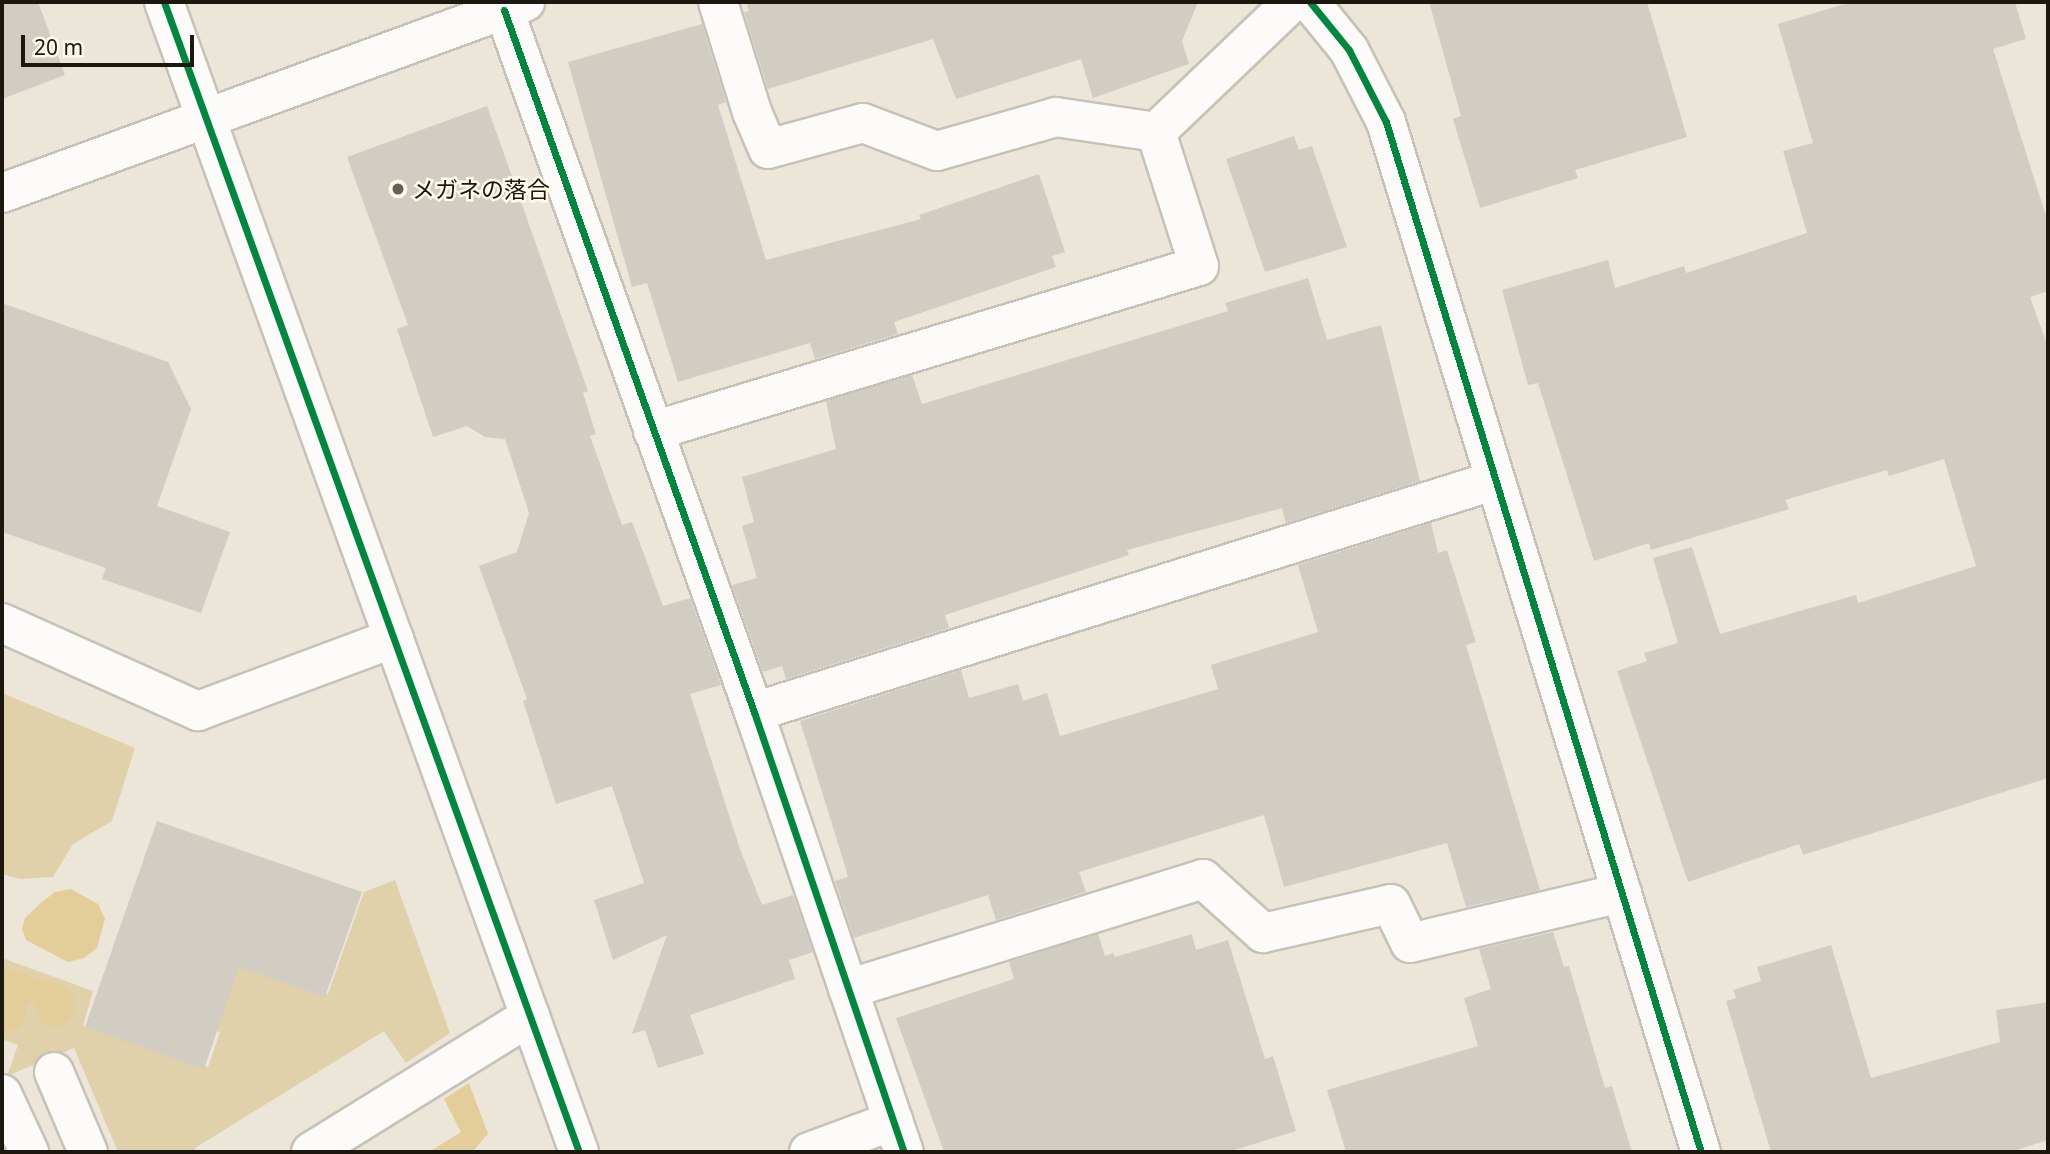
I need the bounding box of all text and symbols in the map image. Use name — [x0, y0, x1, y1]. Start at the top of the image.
scale bar — [24, 21, 198, 65]
text: 20 m — [34, 33, 83, 61]
place label: メガネの落合 — [412, 175, 550, 203]
marker: メガネの落合 — [390, 181, 406, 197]

